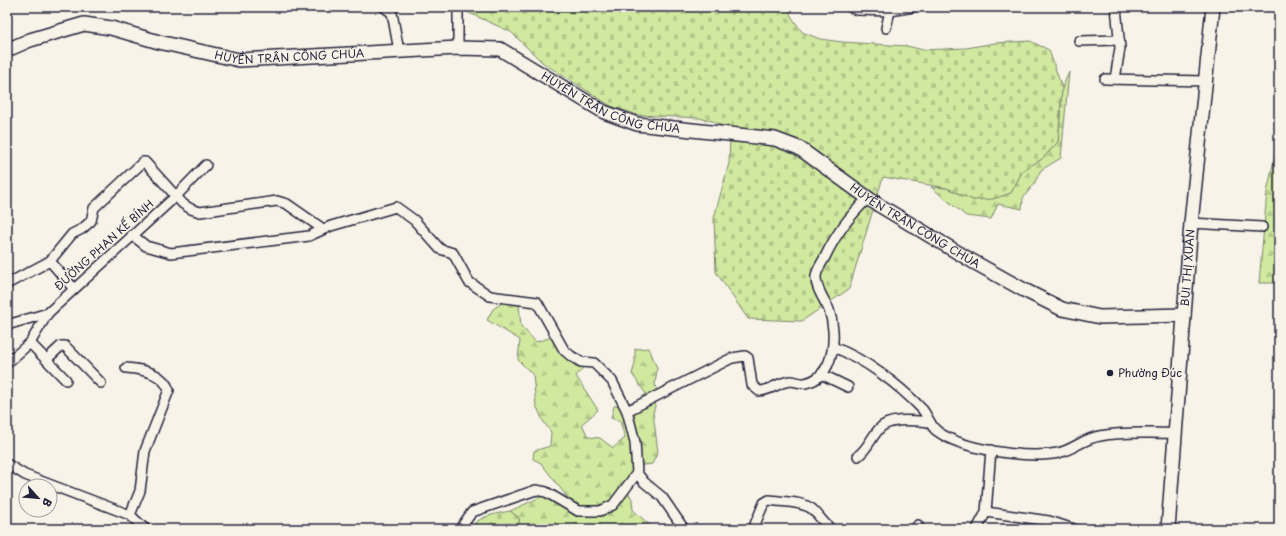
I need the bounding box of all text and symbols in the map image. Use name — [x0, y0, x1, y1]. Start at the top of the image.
street label: HUYỀN TRÂN CÔNG CHÚA — [213, 44, 365, 68]
street label: HUYỀN TRÂN CÔNG CHÚA — [538, 67, 682, 137]
street label: HUYỀN TRÂN CÔNG CHÚA — [847, 179, 984, 272]
street label: ĐƯỜNG PHAN KẾ BÍNH — [50, 195, 157, 294]
street label: BÙI THỊ XUÂN — [1176, 228, 1199, 307]
place label: Phường Đúc — [1118, 364, 1182, 381]
marker: Phường Đúc — [1105, 368, 1115, 378]
north arrow — [18, 478, 58, 518]
text: B — [38, 496, 57, 510]

